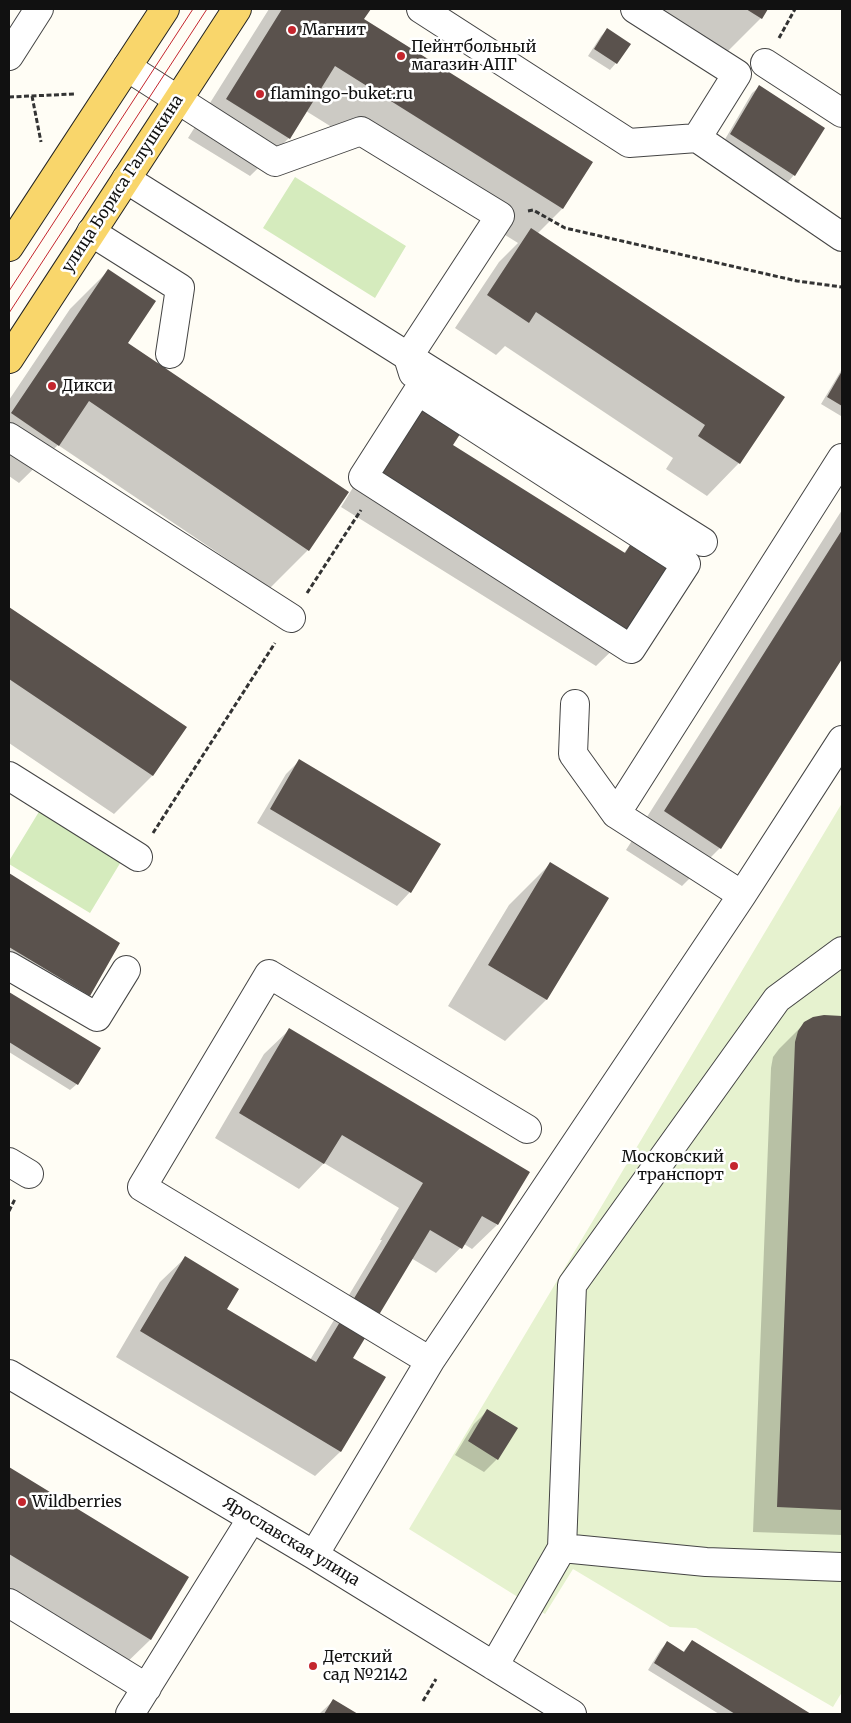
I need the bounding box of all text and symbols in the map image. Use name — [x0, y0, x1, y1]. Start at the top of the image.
place label: Магнит — [302, 20, 366, 40]
marker: Магнит — [286, 24, 298, 36]
place label: Пейнтбольный магазин АПГ — [411, 37, 537, 75]
marker: Пейнтбольный магазин АПГ — [395, 50, 407, 62]
place label: flamingo-buket.ru — [270, 84, 413, 104]
marker: flamingo-buket.ru — [254, 88, 266, 100]
street label: улица Бориса Галушкина — [58, 92, 188, 276]
place label: Дикси — [62, 376, 113, 396]
marker: Дикси — [46, 380, 58, 392]
place label: Московский транспорт — [622, 1147, 724, 1185]
marker: Московский транспорт — [728, 1160, 740, 1172]
place label: Wildberries — [32, 1492, 122, 1512]
street label: Ярославская улица — [219, 1494, 363, 1590]
marker: Wildberries — [16, 1496, 28, 1508]
place label: Детский сад №2142 — [323, 1647, 408, 1685]
marker: Детский сад №2142 — [307, 1660, 319, 1672]

